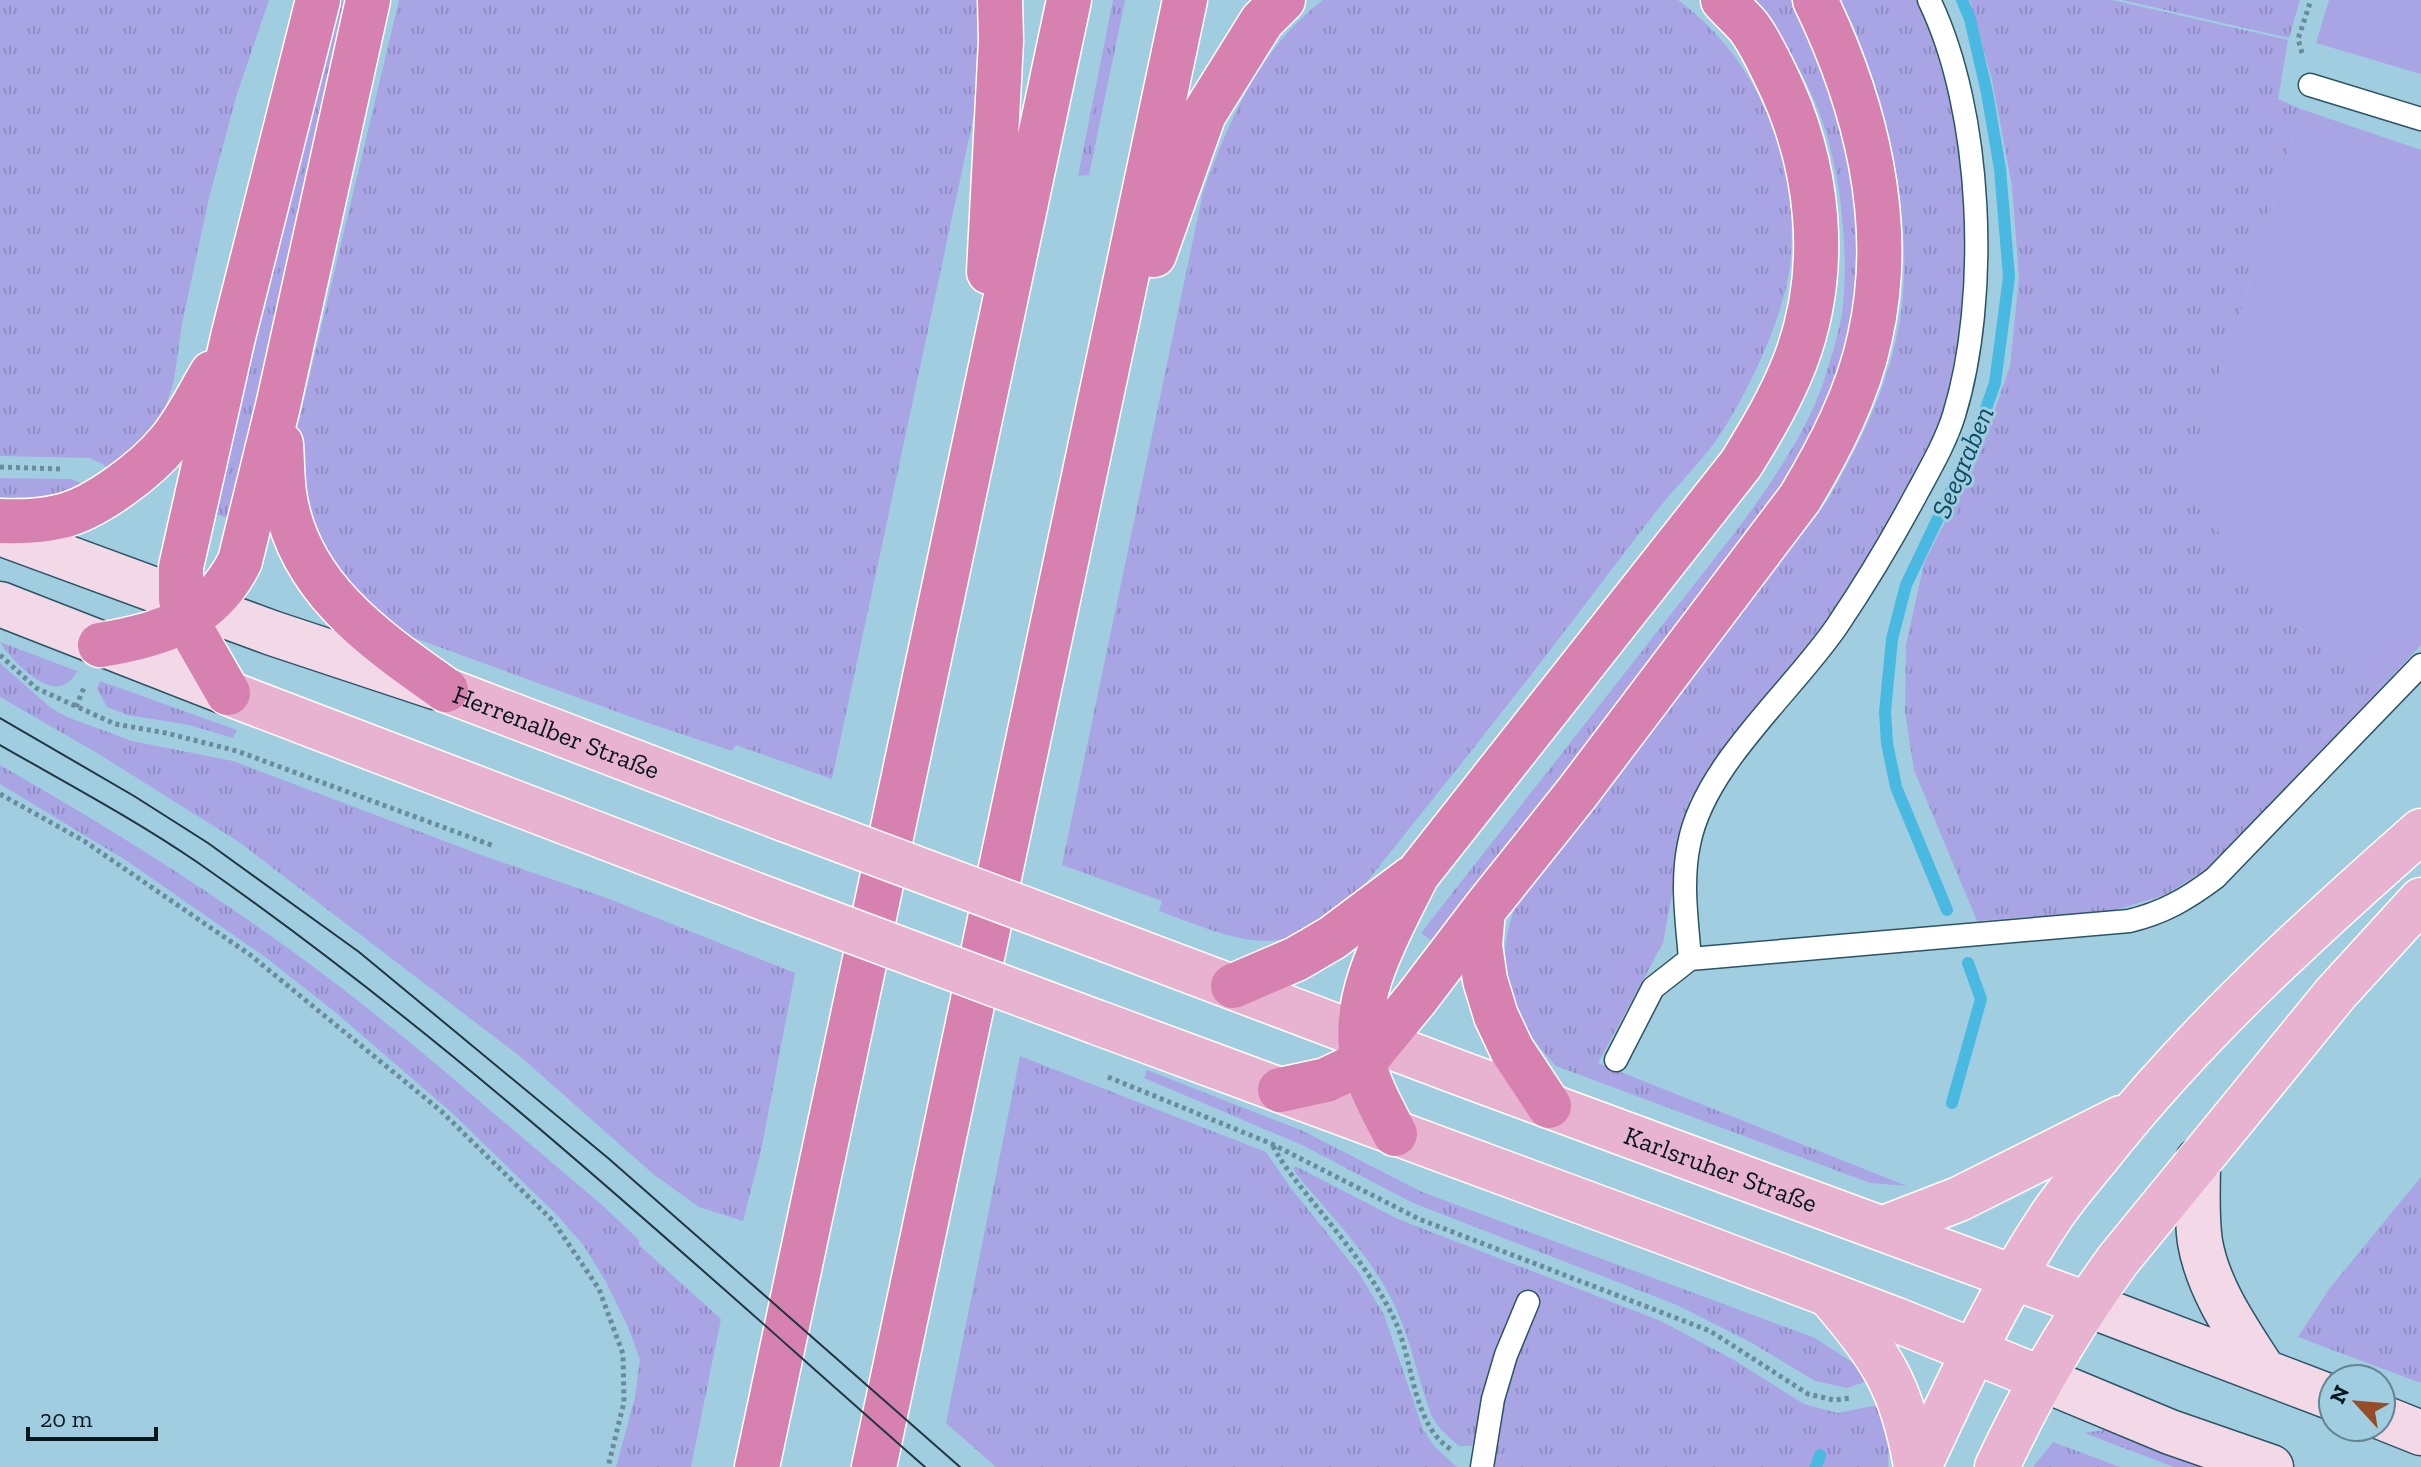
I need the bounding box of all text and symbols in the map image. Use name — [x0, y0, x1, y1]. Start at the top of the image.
water label: Seegraben — [1924, 401, 2001, 523]
street label: Herrenalber Straße — [448, 678, 664, 786]
street label: Karlsruher Straße — [1620, 1119, 1822, 1219]
north arrow — [2317, 1363, 2397, 1443]
text: N — [2324, 1381, 2355, 1408]
scale bar — [28, 1391, 156, 1441]
text: 20 m — [40, 1404, 93, 1433]

